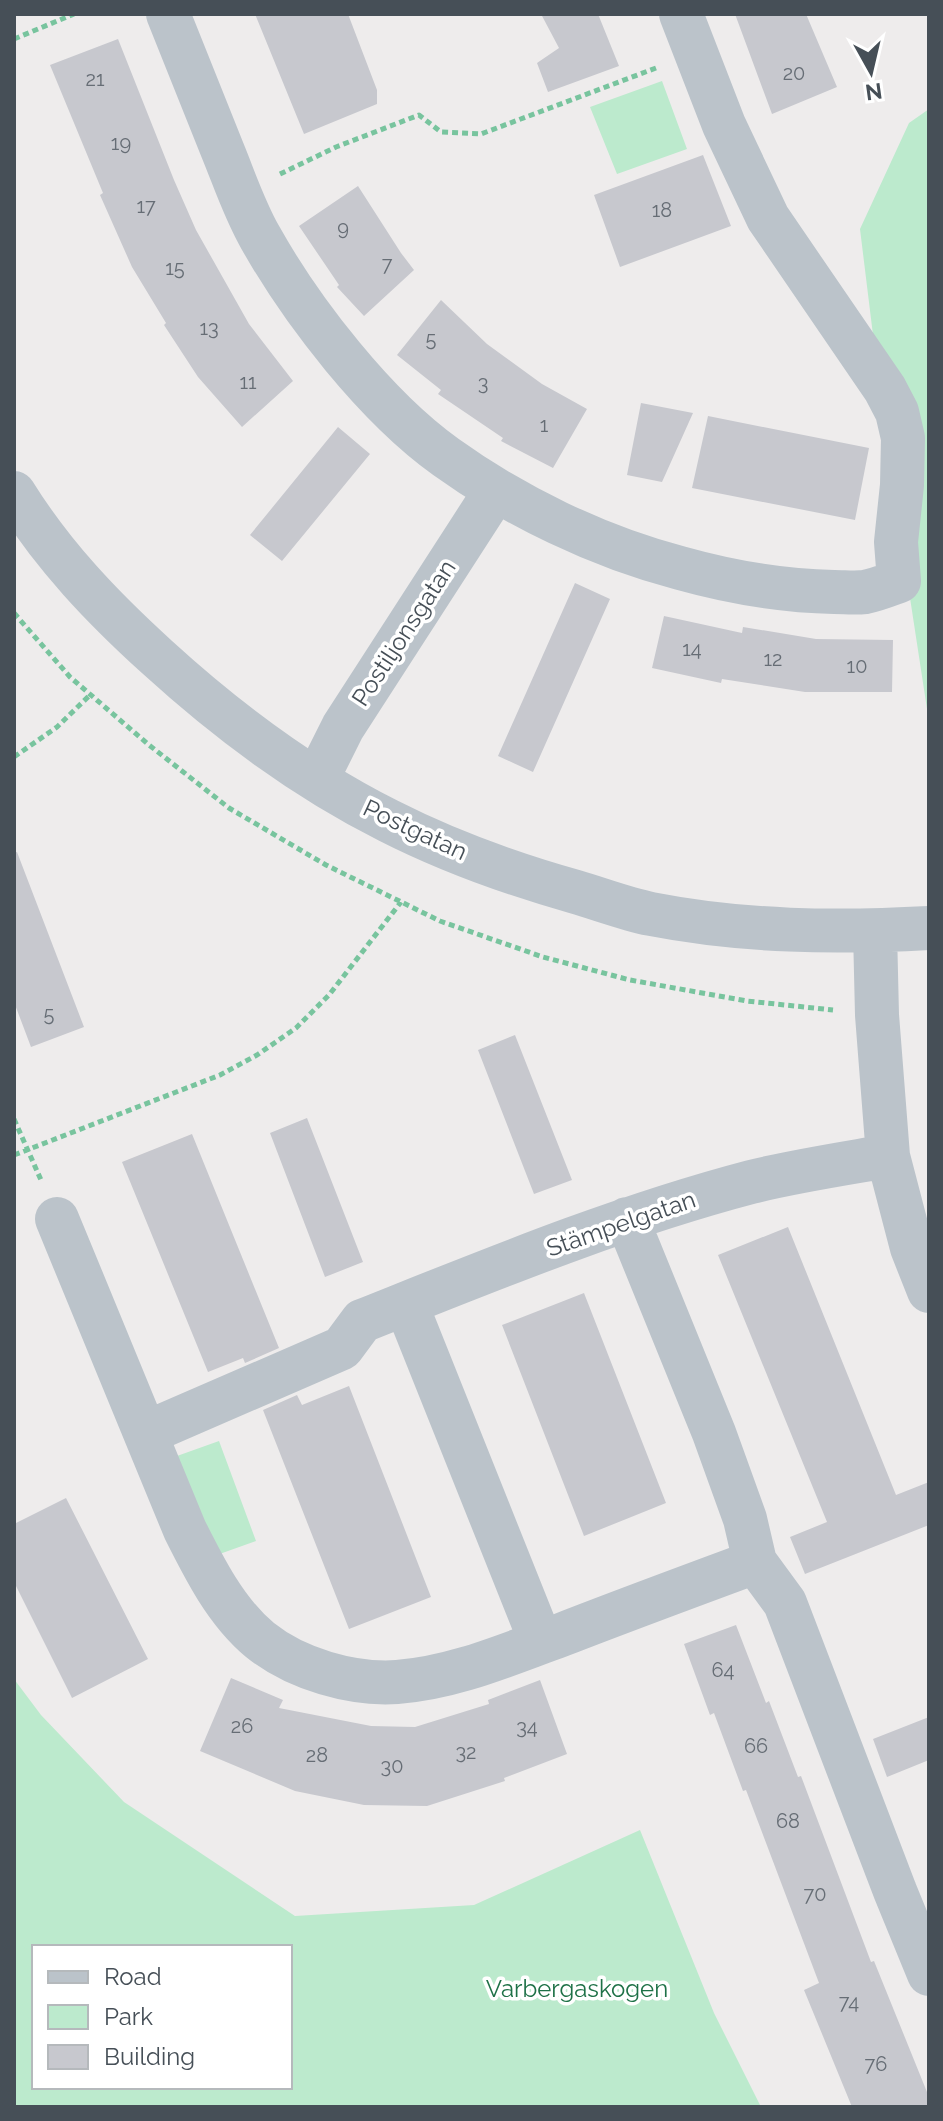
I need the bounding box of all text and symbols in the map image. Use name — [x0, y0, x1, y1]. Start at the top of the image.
north arrow — [831, 32, 911, 112]
house number: 20 — [783, 61, 805, 85]
house number: 21 — [86, 67, 105, 91]
text: N — [864, 78, 884, 106]
house number: 19 — [111, 131, 131, 155]
house number: 17 — [136, 194, 156, 218]
house number: 18 — [652, 198, 672, 222]
house number: 9 — [337, 216, 349, 240]
house number: 7 — [382, 252, 393, 276]
house number: 15 — [165, 256, 185, 280]
house number: 13 — [199, 316, 219, 340]
house number: 5 — [426, 327, 437, 351]
house number: 11 — [239, 370, 257, 394]
house number: 3 — [478, 371, 488, 395]
house number: 1 — [540, 413, 549, 437]
street label: Postiljonsgatan — [346, 554, 462, 711]
house number: 14 — [682, 637, 702, 661]
house number: 12 — [764, 647, 782, 671]
house number: 10 — [847, 654, 867, 678]
street label: Postgatan — [359, 793, 472, 866]
house number: 5 — [44, 1002, 55, 1026]
street label: Stämpelgatan — [542, 1184, 699, 1263]
house number: 64 — [712, 1658, 735, 1682]
house number: 26 — [231, 1714, 253, 1738]
house number: 34 — [516, 1715, 538, 1739]
house number: 66 — [744, 1734, 768, 1758]
house number: 32 — [455, 1740, 477, 1764]
house number: 28 — [306, 1743, 328, 1767]
house number: 30 — [381, 1754, 403, 1778]
house number: 68 — [776, 1809, 800, 1833]
house number: 70 — [804, 1882, 826, 1906]
legend — [32, 1945, 292, 2089]
text: Road — [104, 1962, 162, 1991]
park label: Varbergaskogen — [486, 1974, 668, 2003]
house number: 74 — [839, 1990, 859, 2014]
text: Park — [104, 2002, 153, 2031]
text: Building — [104, 2042, 195, 2071]
house number: 76 — [865, 2052, 887, 2076]

